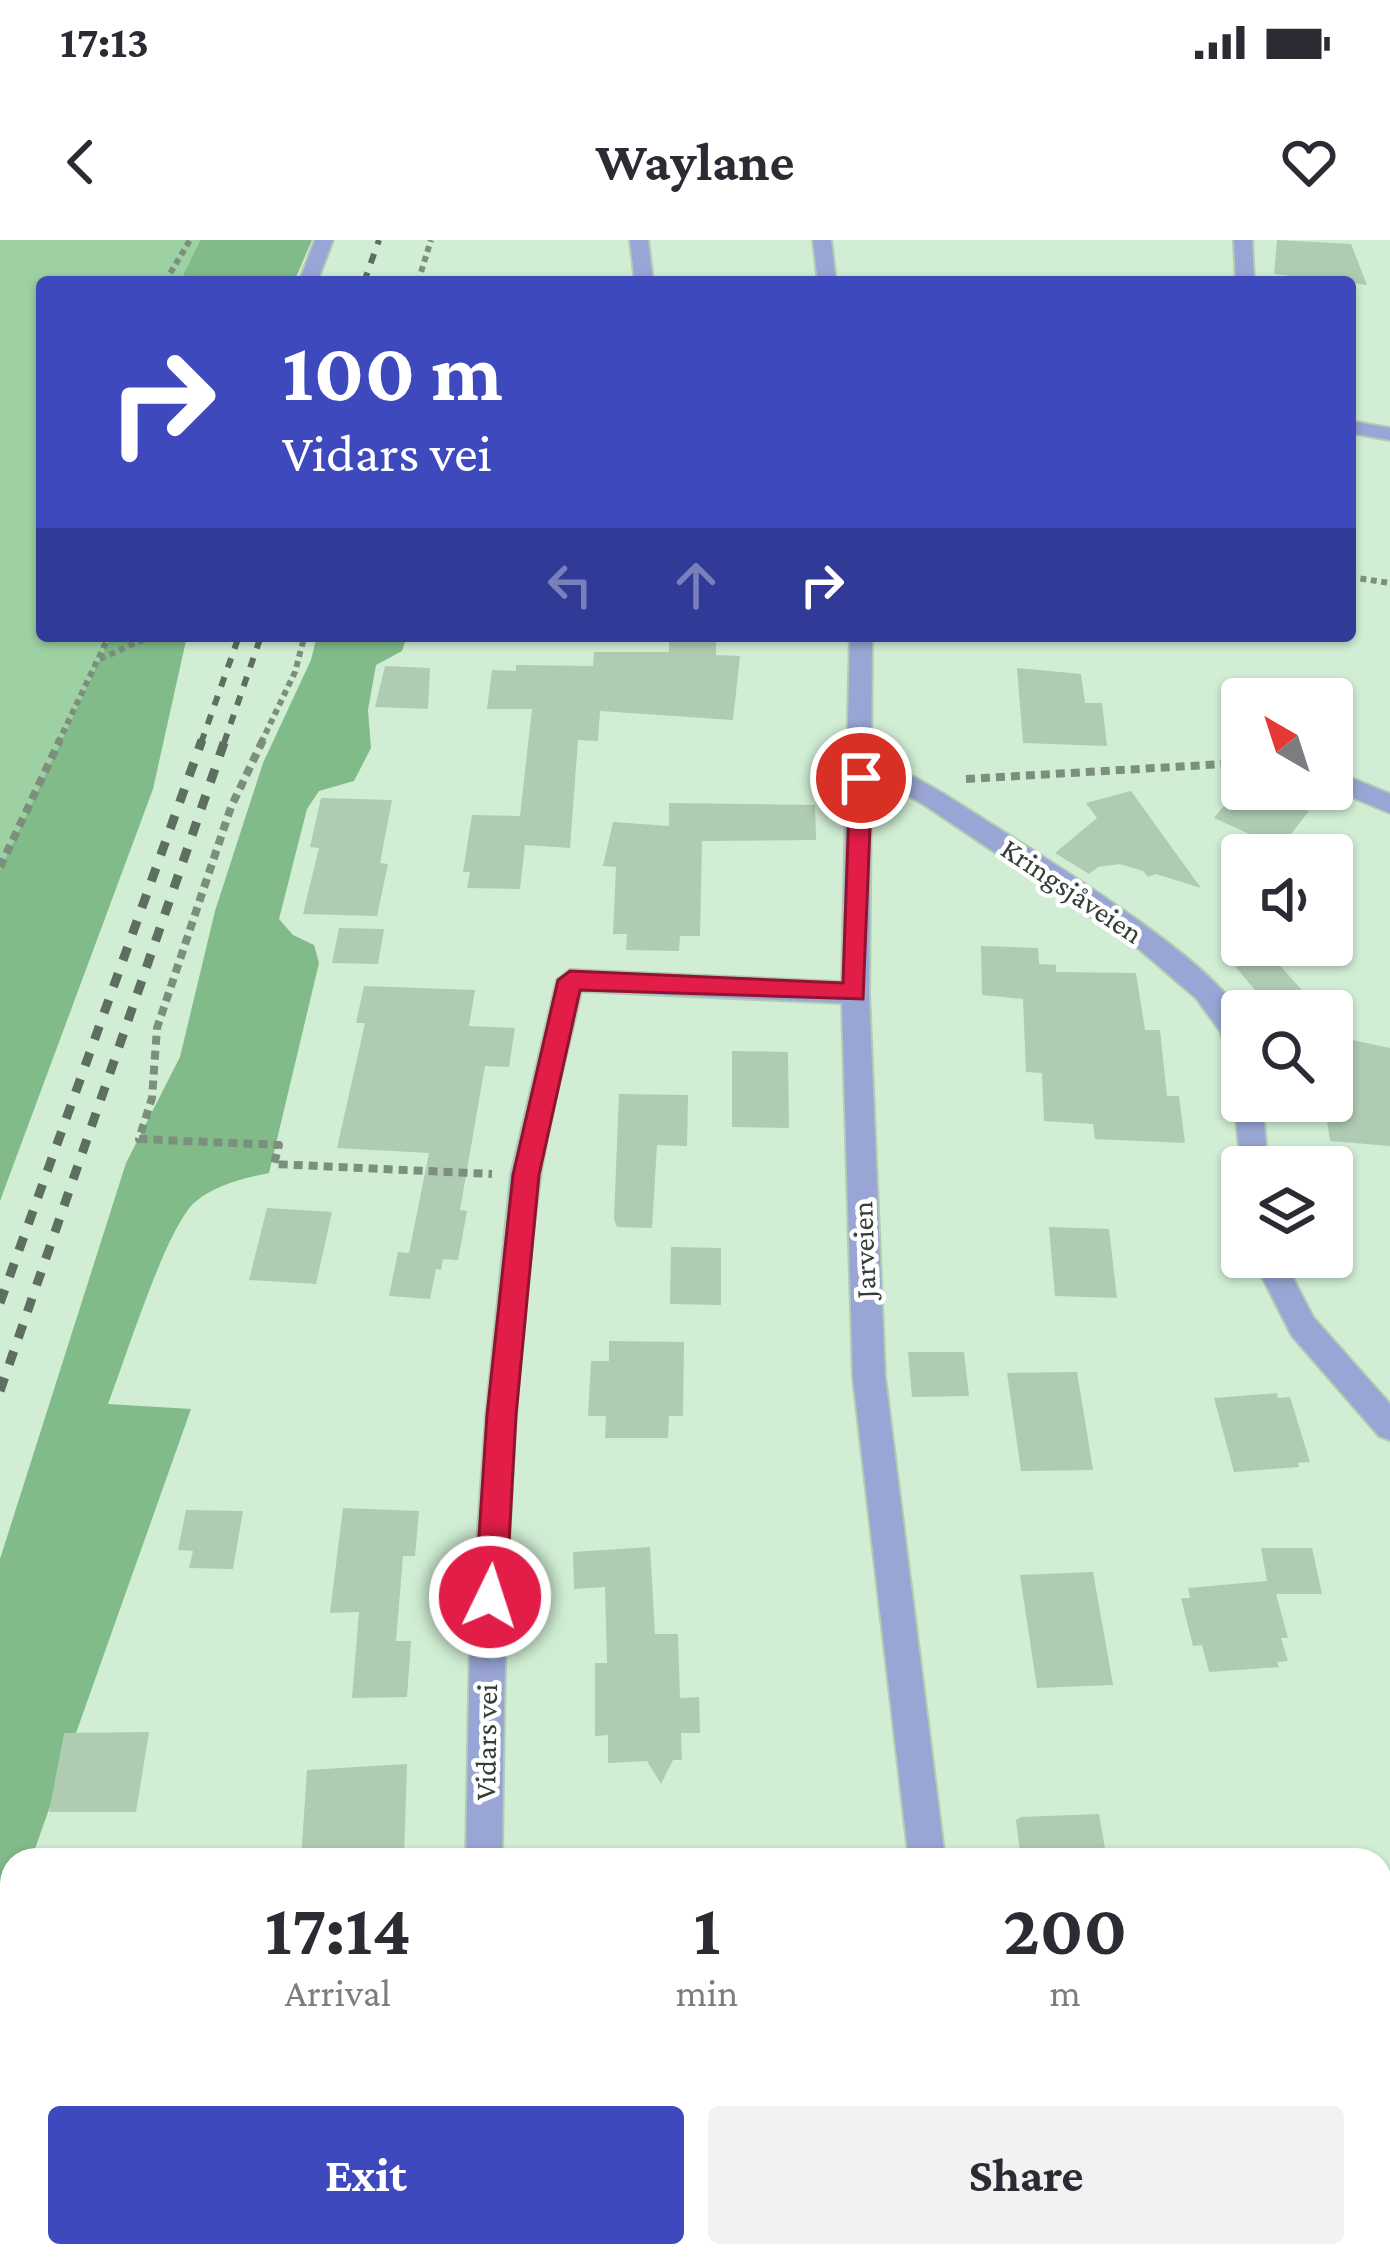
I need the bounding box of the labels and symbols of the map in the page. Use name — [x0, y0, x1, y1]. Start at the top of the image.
north arrow — [1221, 678, 1353, 810]
pin — [810, 727, 912, 829]
street label: Kringsjåveien — [995, 831, 1149, 951]
street label: Jarveien — [845, 1201, 882, 1302]
position arrow — [427, 1534, 553, 1660]
street label: Vidars vei — [468, 1683, 503, 1801]

